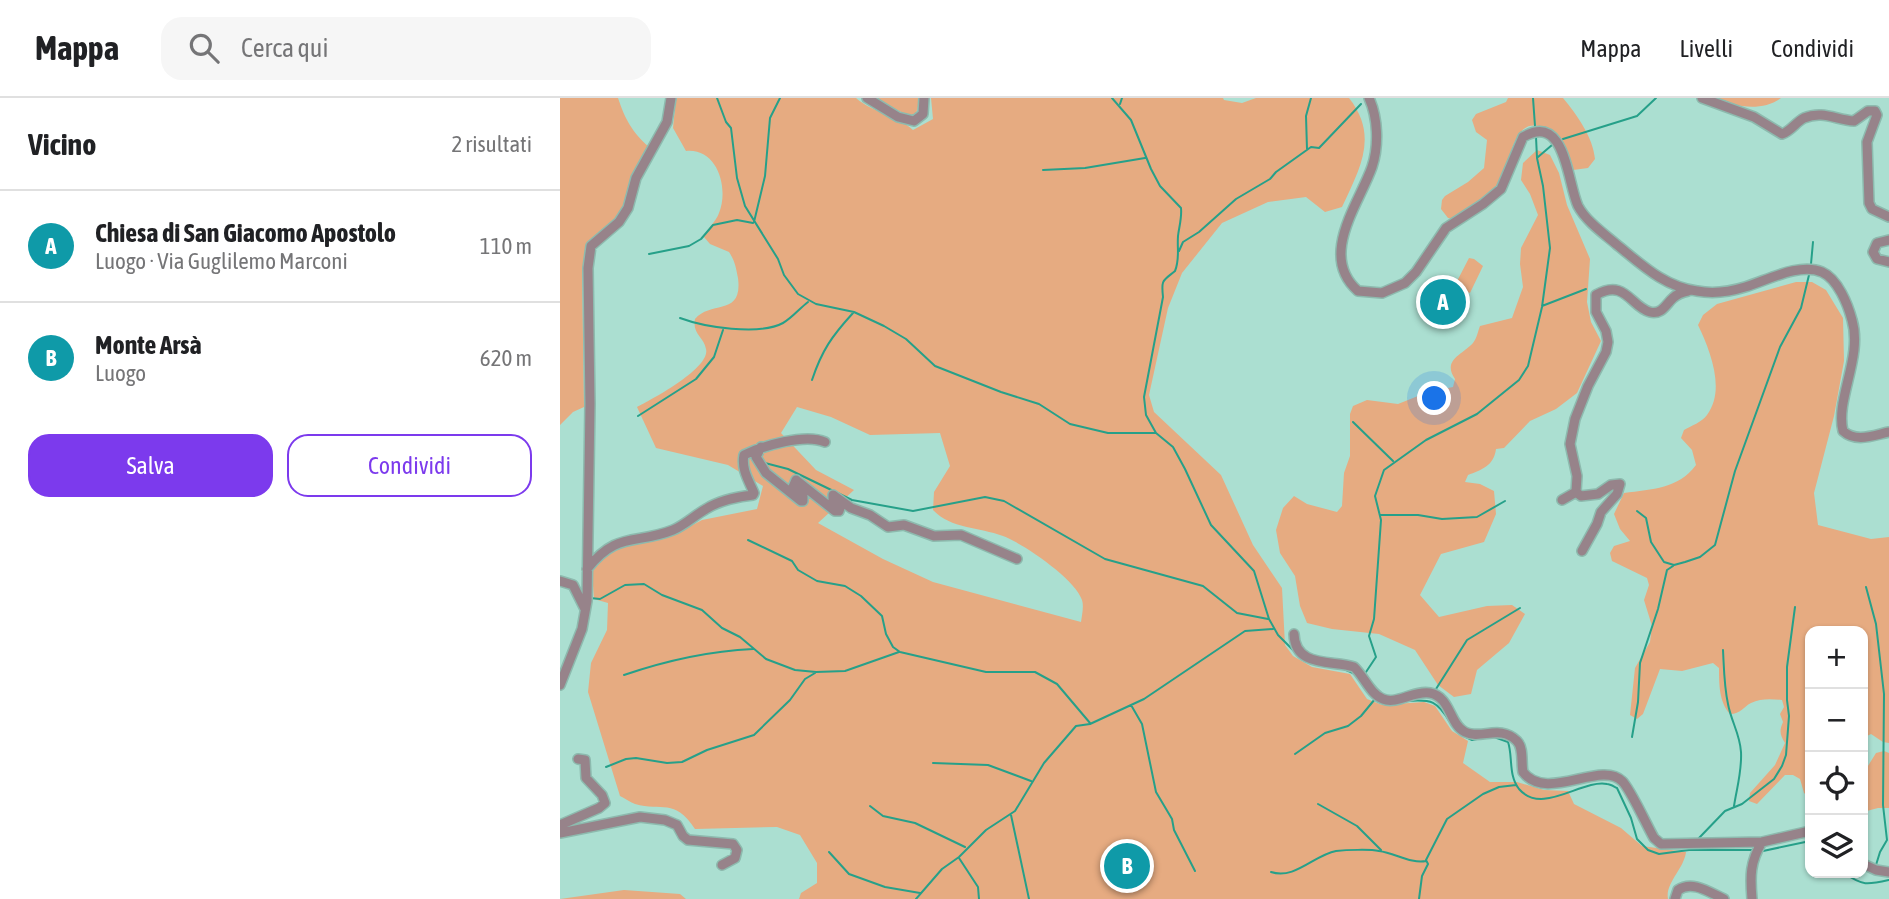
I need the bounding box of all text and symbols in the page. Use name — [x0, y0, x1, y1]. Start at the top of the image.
search box — [161, 17, 651, 80]
text: Mappa — [35, 29, 119, 67]
icon: search — [185, 29, 223, 67]
text: Cerca qui — [241, 33, 328, 63]
text: Mappa — [1580, 35, 1641, 62]
text: Livelli — [1679, 35, 1733, 62]
text: Condividi — [1771, 35, 1854, 62]
text: Vicino — [28, 127, 96, 161]
text: 2 risultati — [451, 131, 532, 157]
text: Chiesa di San Giacomo Apostolo — [95, 218, 396, 248]
text: A — [45, 233, 57, 259]
text: 110 m — [480, 233, 532, 259]
text: Luogo · Via Guglilemo Marconi — [95, 248, 348, 274]
pin: A — [1420, 276, 1466, 328]
text: Monte Arsà — [95, 330, 202, 360]
text: B — [46, 345, 56, 371]
text: 620 m — [480, 345, 532, 371]
text: Luogo — [95, 360, 146, 386]
your location — [1417, 381, 1451, 415]
button: Salva — [28, 434, 273, 497]
button: Condividi — [287, 434, 532, 497]
map controls — [1805, 626, 1868, 878]
button: + — [1805, 626, 1868, 689]
button: − — [1805, 689, 1868, 752]
button: locate — [1805, 752, 1868, 815]
button: layers — [1805, 815, 1868, 878]
pin: B — [1104, 840, 1150, 892]

